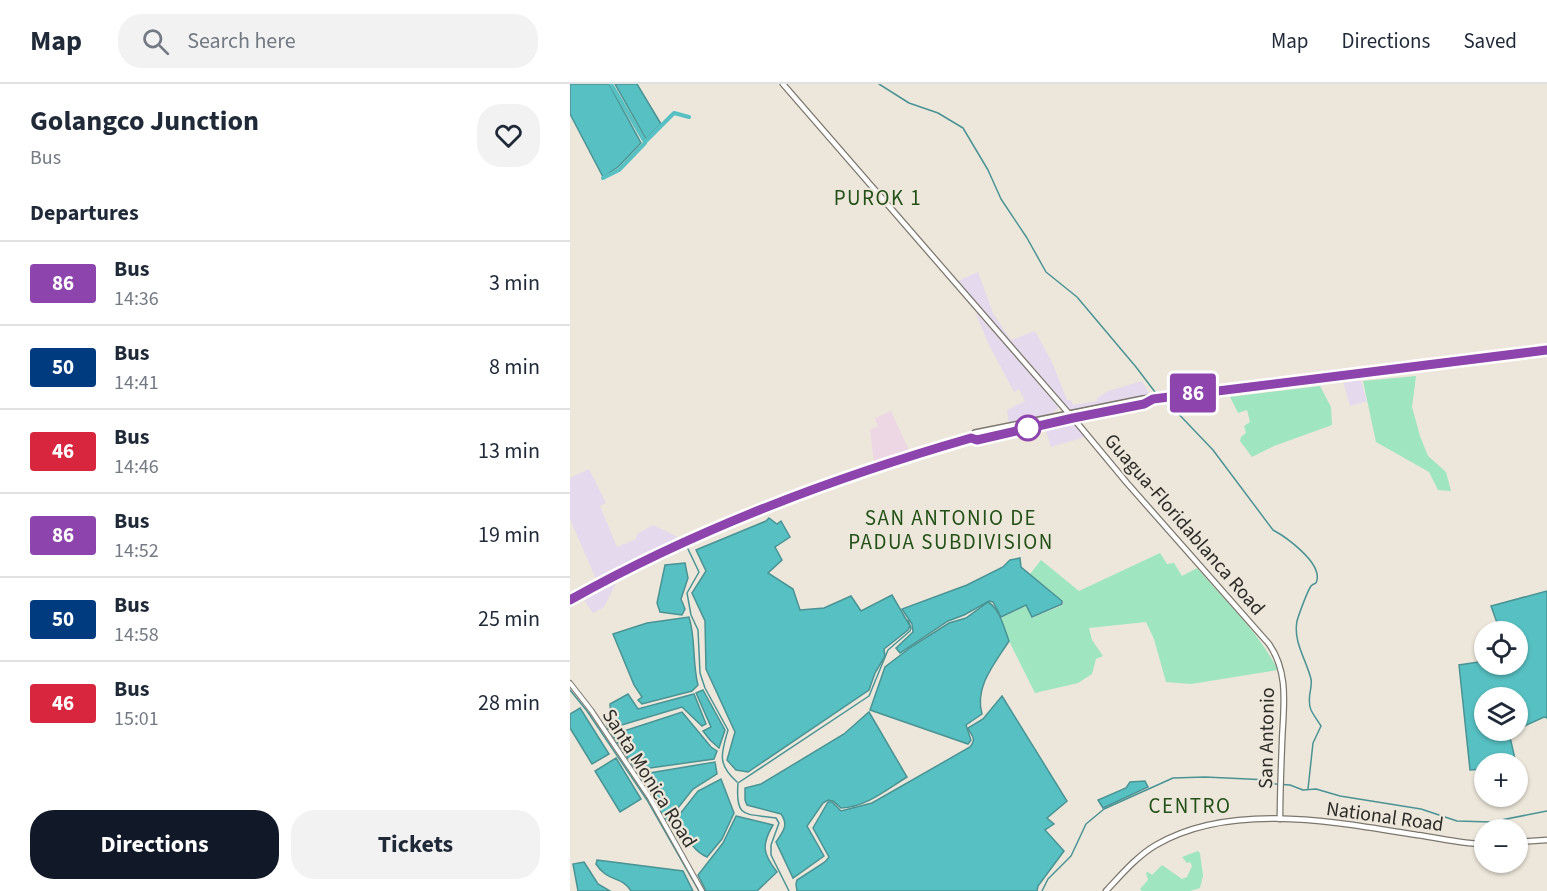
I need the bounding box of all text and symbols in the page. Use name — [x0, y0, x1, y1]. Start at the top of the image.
search box — [118, 14, 538, 68]
text: Map — [30, 21, 82, 61]
icon: search — [139, 25, 172, 58]
text: Search here — [187, 25, 296, 57]
text: Map — [1271, 26, 1309, 56]
text: Directions — [1342, 26, 1430, 56]
text: Saved — [1463, 26, 1517, 56]
text: Golangco Junction — [30, 101, 259, 141]
button: heart — [477, 104, 540, 167]
text: Bus — [30, 144, 61, 172]
district label: PUROK 1 — [834, 183, 922, 213]
text: Departures — [30, 197, 139, 229]
text: Bus — [114, 253, 150, 285]
text: 3 min — [489, 267, 540, 299]
text: 86 — [52, 268, 74, 298]
text: 14:36 — [114, 285, 159, 313]
text: Bus — [114, 337, 150, 369]
text: 8 min — [489, 351, 540, 383]
text: 50 — [52, 352, 74, 382]
text: 14:41 — [114, 369, 159, 397]
line badge: 86 — [1166, 374, 1220, 412]
text: 86 — [1182, 378, 1204, 408]
unlabelled marker — [1015, 415, 1041, 441]
text: Bus — [114, 421, 150, 453]
street label: Guagua-Floridablanca Road — [1097, 428, 1271, 622]
text: 13 min — [478, 435, 540, 467]
text: 46 — [52, 436, 74, 466]
text: 14:46 — [114, 453, 159, 481]
district label: SAN ANTONIO DE PADUA SUBDIVISION — [848, 503, 1054, 557]
text: Bus — [114, 505, 150, 537]
text: 19 min — [478, 519, 540, 551]
text: 86 — [52, 520, 74, 550]
text: 14:52 — [114, 537, 159, 565]
text: Bus — [114, 589, 150, 621]
text: 25 min — [478, 603, 540, 635]
text: 50 — [52, 604, 74, 634]
text: 14:58 — [114, 621, 159, 649]
map controls — [1474, 621, 1528, 873]
button: locate — [1474, 621, 1528, 675]
text: Bus — [114, 673, 150, 705]
text: 28 min — [478, 687, 540, 719]
street label: San Antonio — [1252, 687, 1282, 789]
button: layers — [1474, 687, 1528, 741]
text: 46 — [52, 688, 74, 718]
street label: Santa Monica Road — [595, 704, 703, 853]
text: 15:01 — [114, 705, 159, 733]
button: + — [1474, 753, 1528, 807]
district label: CENTRO — [1149, 791, 1231, 821]
street label: National Road — [1324, 795, 1445, 839]
button: Directions — [30, 810, 279, 879]
button: Tickets — [291, 810, 540, 879]
button: − — [1474, 819, 1528, 873]

